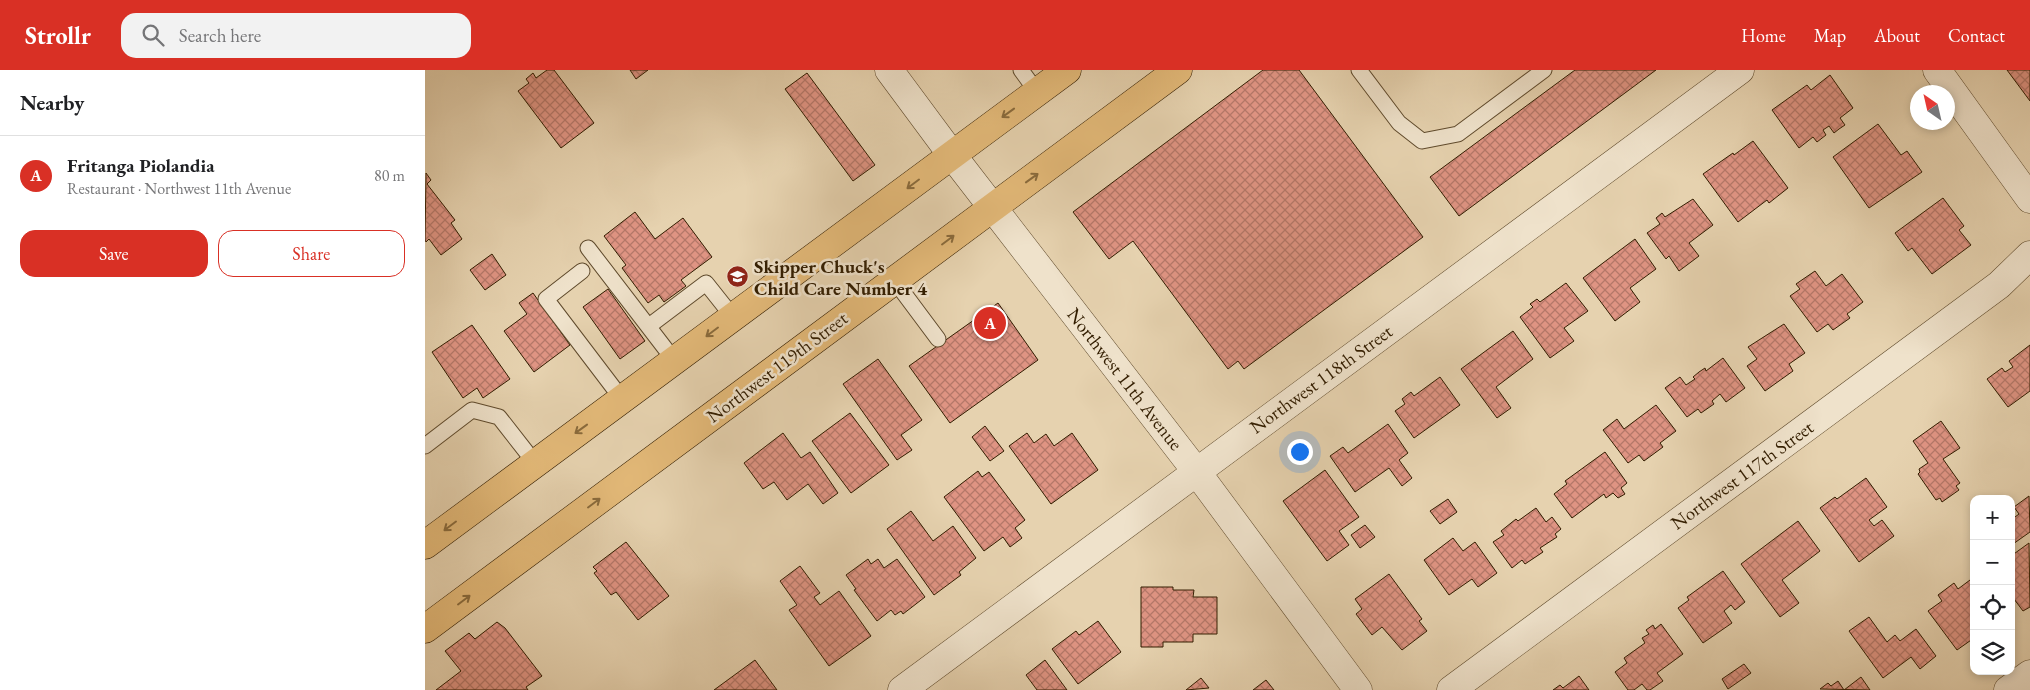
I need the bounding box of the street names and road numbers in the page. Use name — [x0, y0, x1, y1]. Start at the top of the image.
street label: Northwest 11th Avenue — [1062, 303, 1188, 455]
street label: Northwest 119th Street — [701, 306, 853, 428]
street label: Northwest 118th Street — [1245, 319, 1397, 439]
street label: Northwest 117th Street — [1666, 415, 1818, 535]

